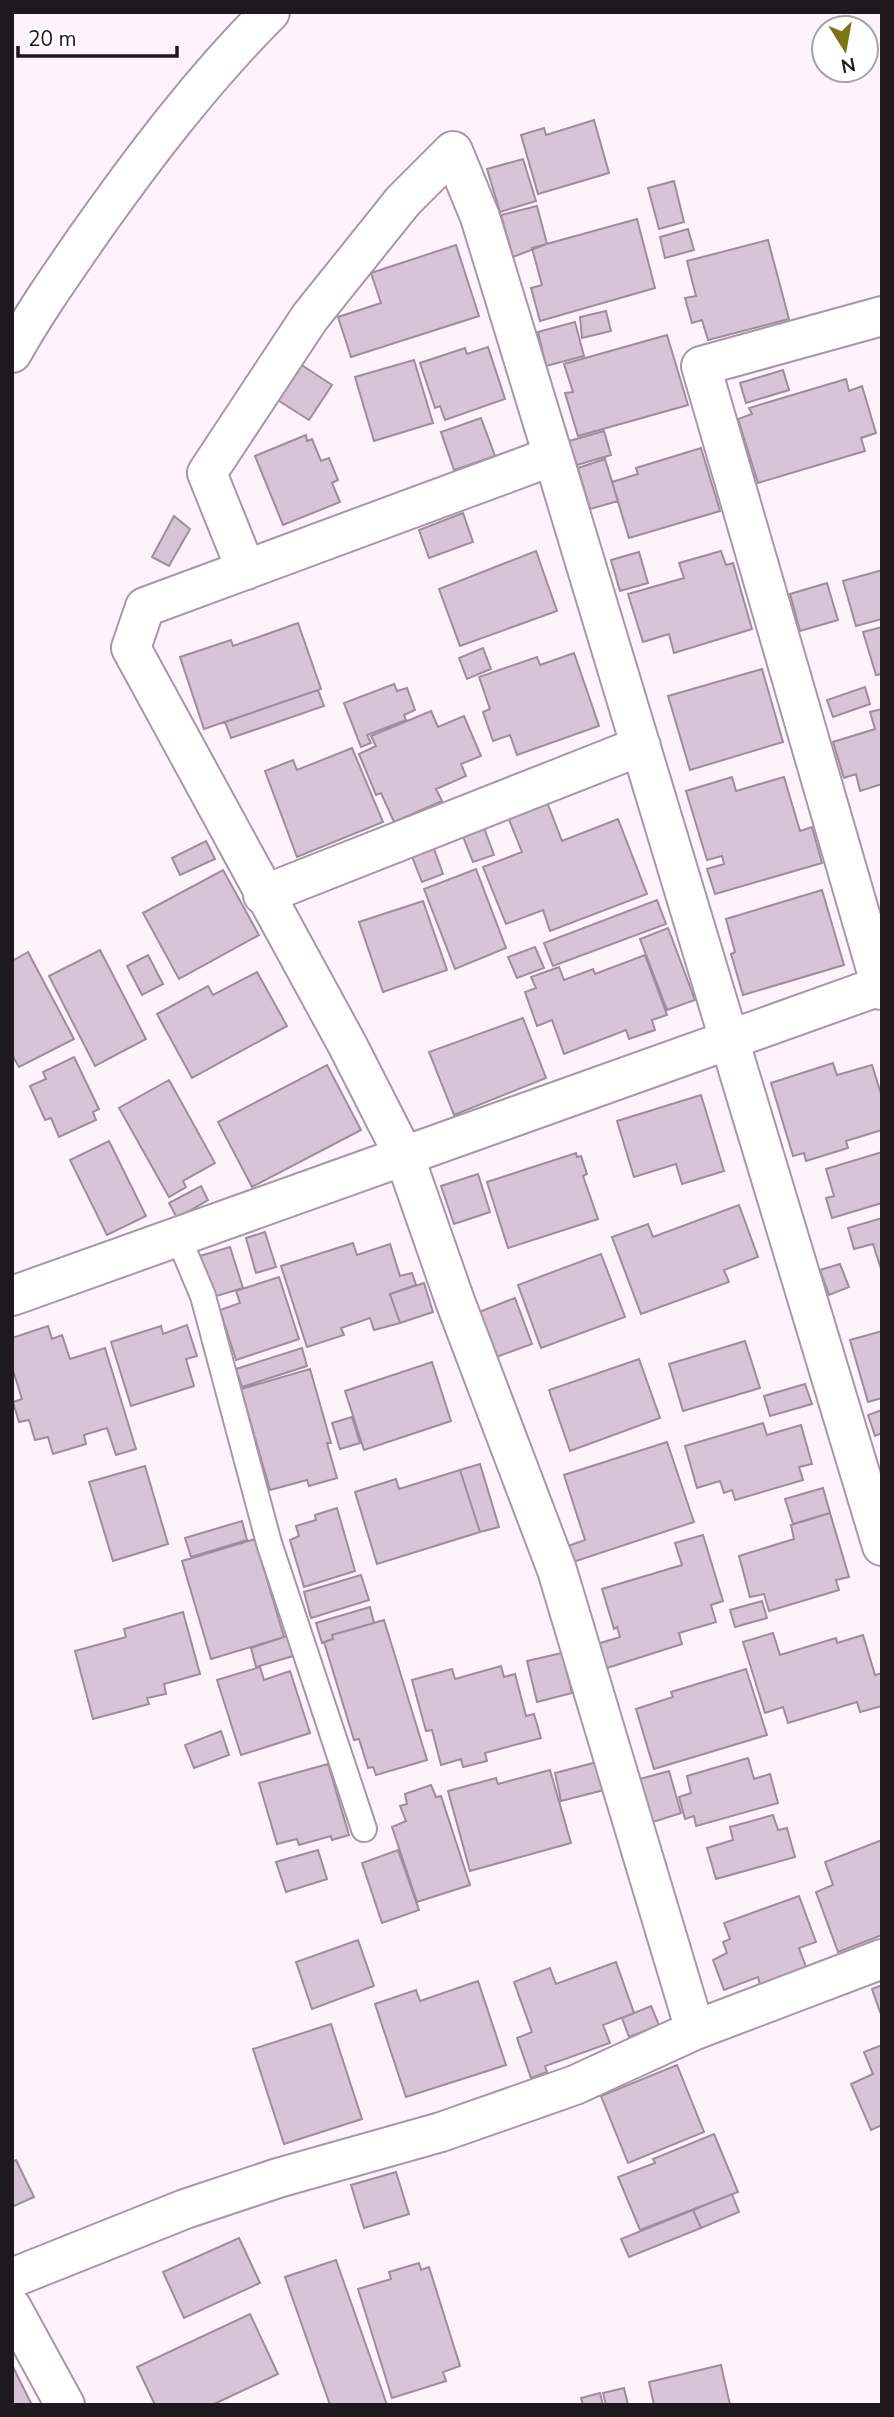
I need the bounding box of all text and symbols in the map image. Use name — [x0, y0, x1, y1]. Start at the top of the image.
scale bar — [18, 14, 177, 58]
north arrow — [810, 14, 880, 84]
text: 20 m — [28, 25, 77, 53]
text: N — [839, 51, 858, 79]

